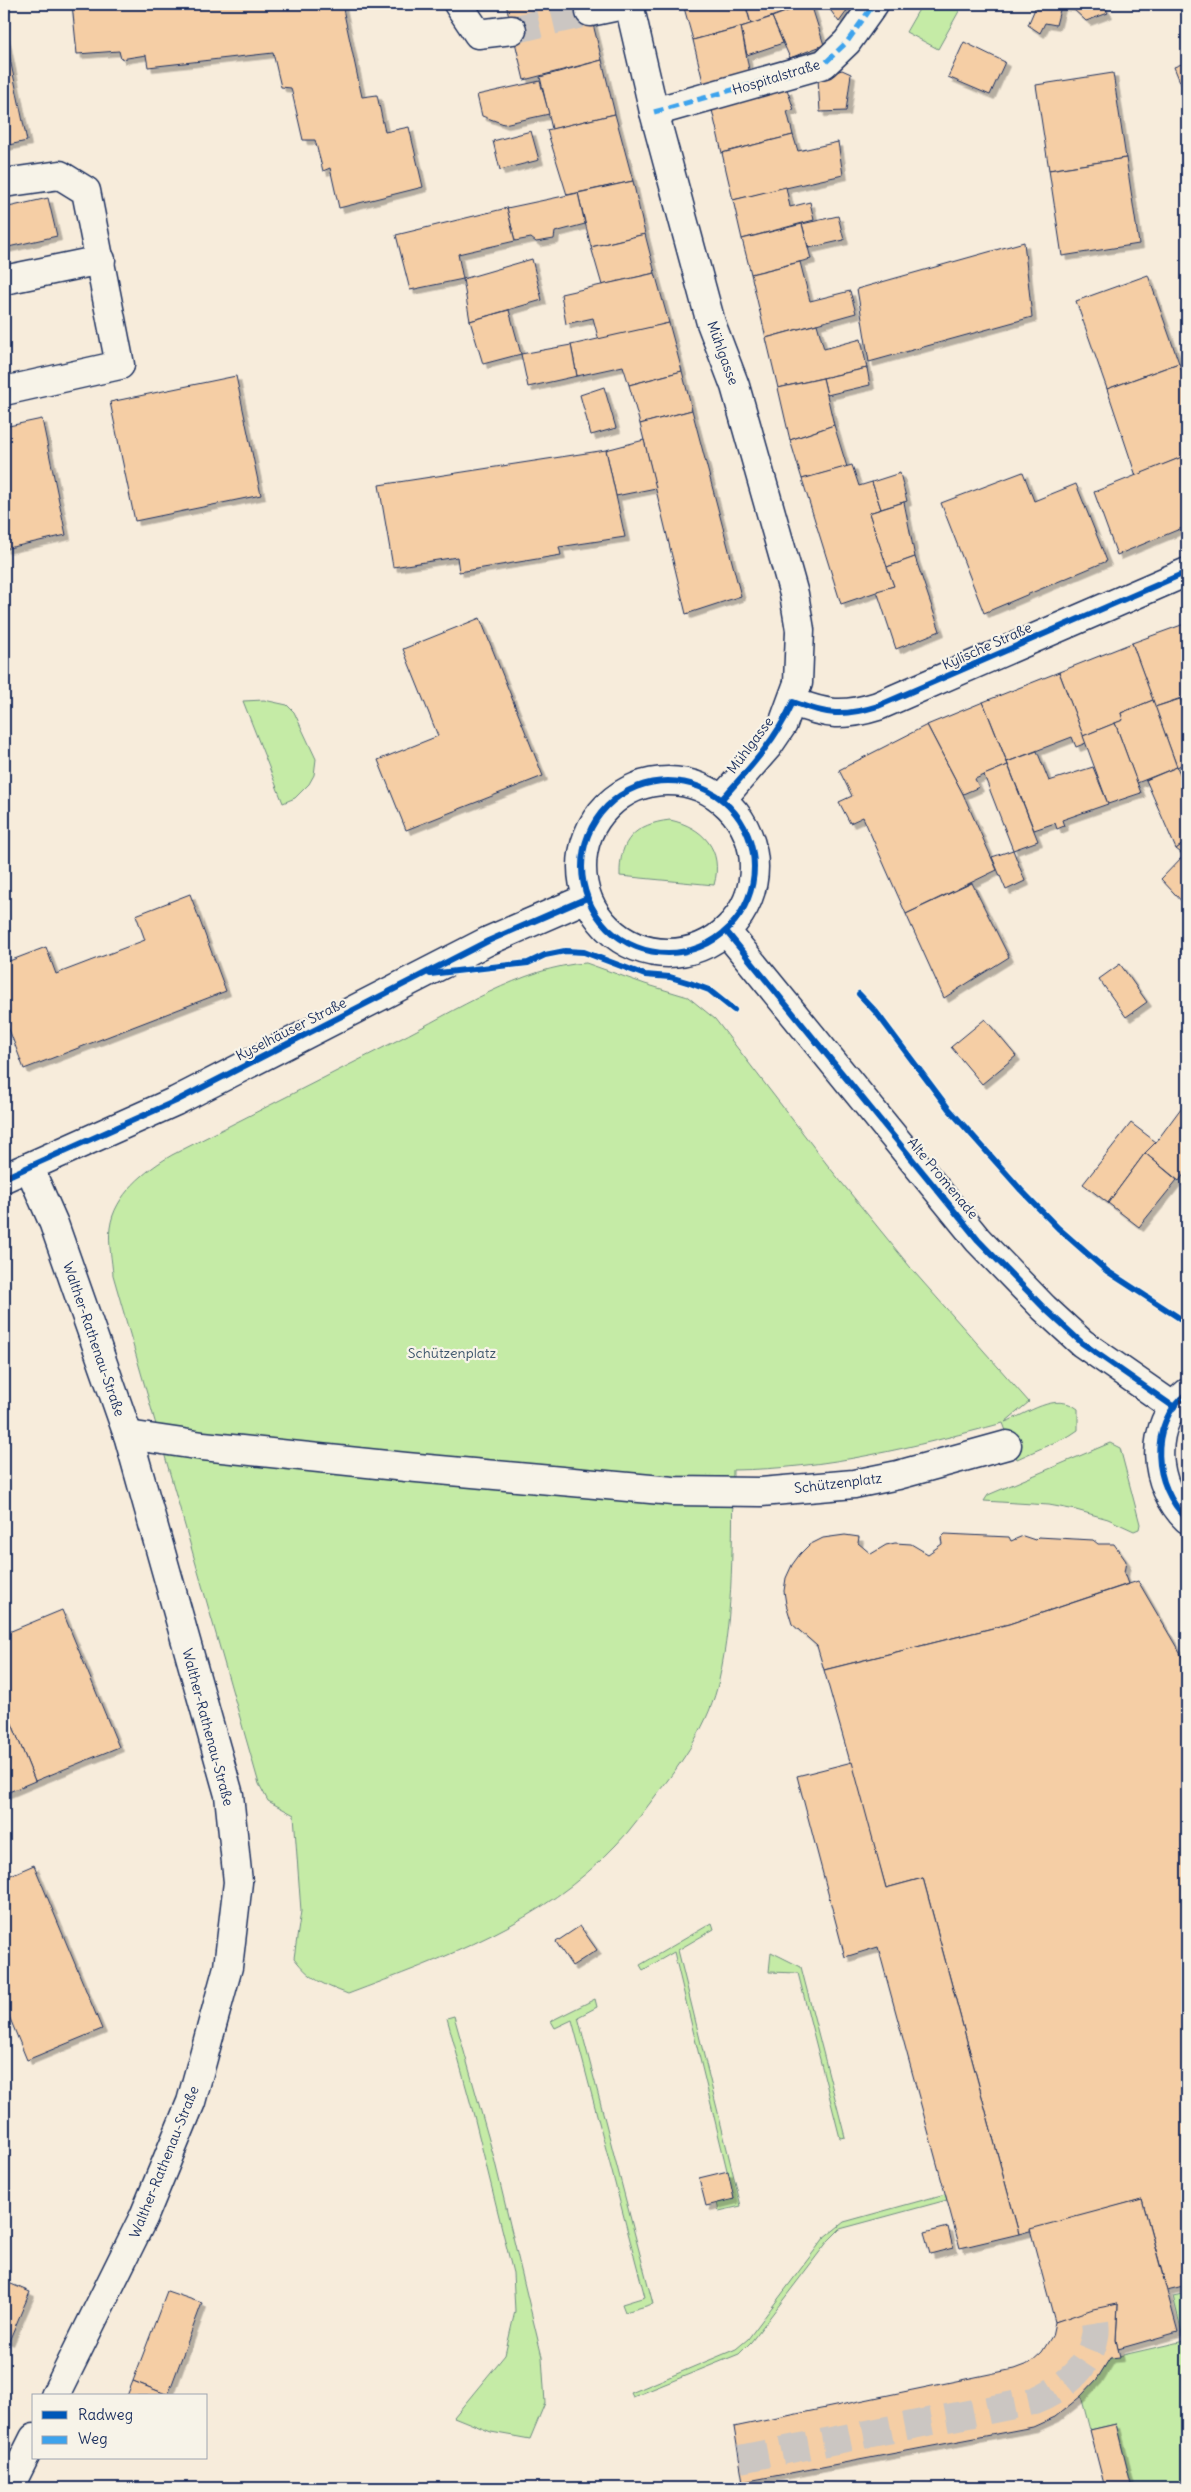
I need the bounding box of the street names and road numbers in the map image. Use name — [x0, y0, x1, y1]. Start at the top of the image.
street label: Hospitalstraße — [730, 55, 822, 99]
street label: Mühlgasse — [703, 319, 743, 387]
street label: Kylische Straße — [939, 618, 1035, 674]
street label: Mühlgasse — [723, 713, 777, 777]
street label: Kyselhäuser Straße — [233, 993, 349, 1065]
street label: Alte Promenade — [904, 1134, 982, 1222]
street label: Walther-Rathenau-Straße — [59, 1259, 129, 1419]
street label: Schützenplatz — [793, 1469, 883, 1497]
street label: Walther-Rathenau-Straße — [178, 1646, 238, 1808]
street label: Walther-Rathenau-Straße — [125, 2083, 203, 2241]

